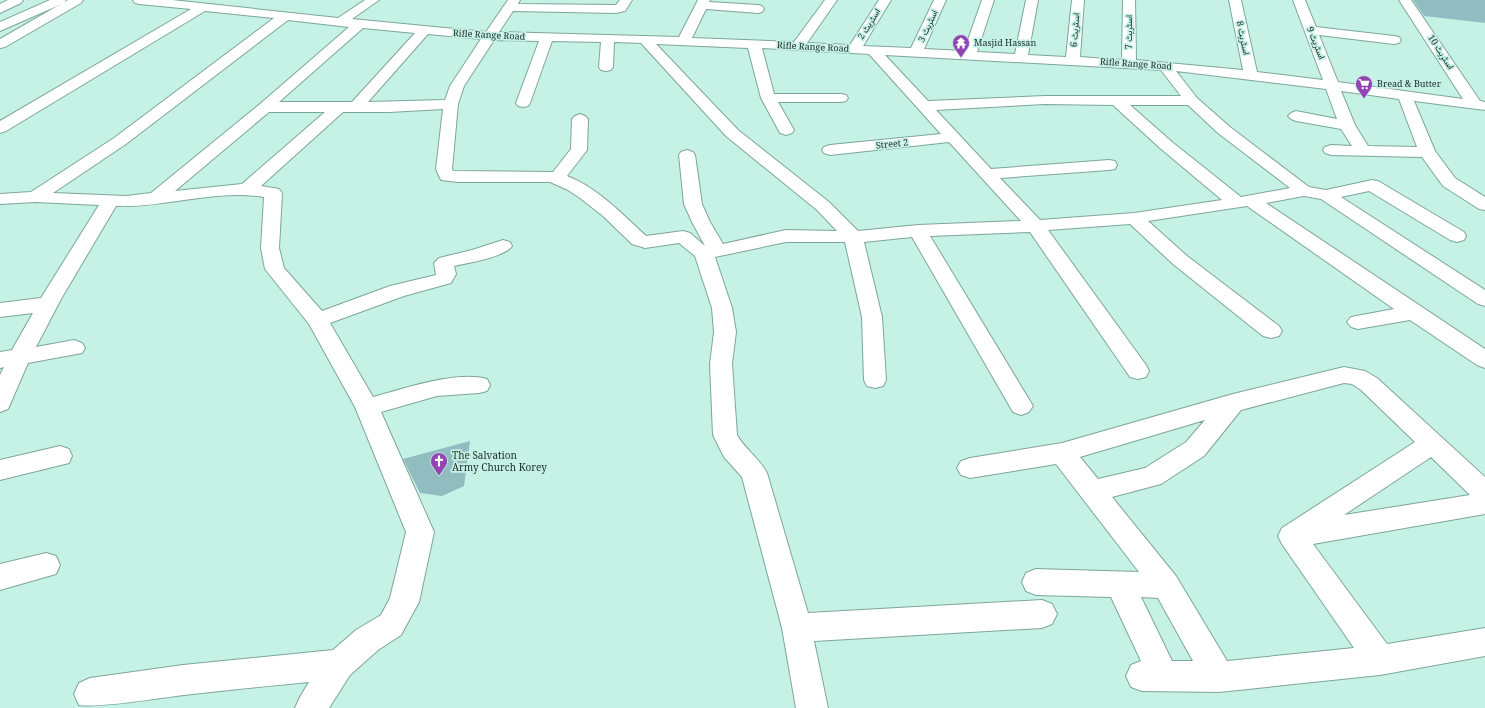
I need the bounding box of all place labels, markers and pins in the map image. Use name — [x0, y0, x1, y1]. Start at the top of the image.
temple icon: Masjid Hassan — [951, 33, 971, 58]
place label: Masjid Hassan — [974, 36, 1036, 49]
supermarket icon: Bread & Butter — [1354, 74, 1374, 99]
place label: Bread & Butter — [1377, 77, 1442, 90]
place label: The Salvation Army Church Korey — [452, 448, 547, 474]
church icon: The Salvation Army Church Korey — [429, 451, 449, 476]

